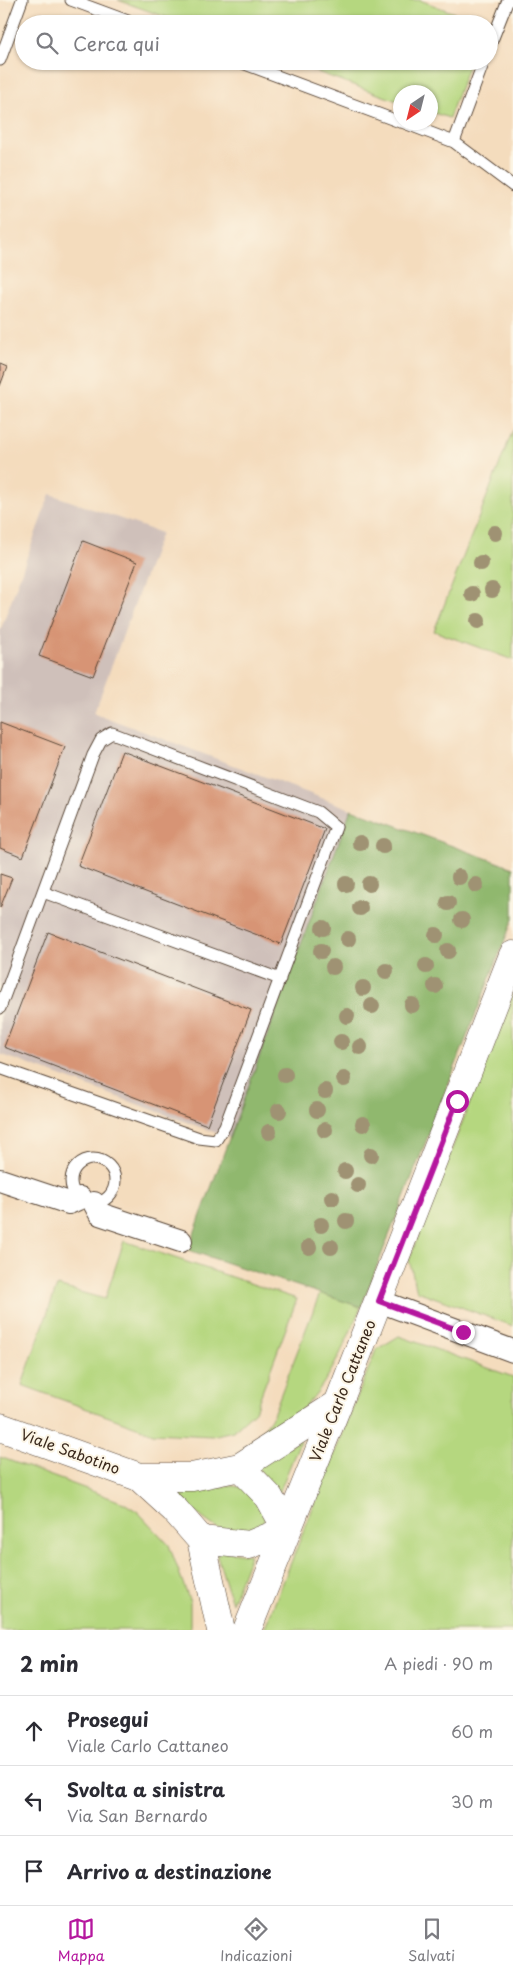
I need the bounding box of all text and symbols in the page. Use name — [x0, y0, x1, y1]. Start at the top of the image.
search box — [15, 15, 498, 70]
icon: search — [33, 29, 61, 57]
text: Cerca qui — [73, 29, 160, 57]
north arrow — [393, 85, 438, 130]
route start — [446, 1090, 469, 1113]
street label: Viale Carlo Cattaneo — [303, 1316, 381, 1465]
route end — [452, 1321, 475, 1344]
street label: Viale Sabotino — [17, 1422, 124, 1479]
text: 2 min — [20, 1647, 79, 1679]
text: A piedi · 90 m — [384, 1651, 493, 1675]
text: Prosegui — [67, 1705, 149, 1733]
icon: ahead — [20, 1717, 48, 1745]
text: 60 m — [451, 1719, 493, 1743]
text: Viale Carlo Cattaneo — [67, 1733, 229, 1757]
text: Svolta a sinistra — [67, 1775, 225, 1803]
icon: left — [20, 1787, 48, 1815]
text: 30 m — [451, 1789, 493, 1813]
text: Via San Bernardo — [67, 1803, 208, 1827]
icon: arrive — [20, 1857, 48, 1885]
text: Arrivo a destinazione — [67, 1857, 272, 1885]
tab: Mappa — [58, 1915, 104, 1966]
tab: Indicazioni — [220, 1915, 292, 1966]
tab: Salvati — [408, 1915, 455, 1966]

